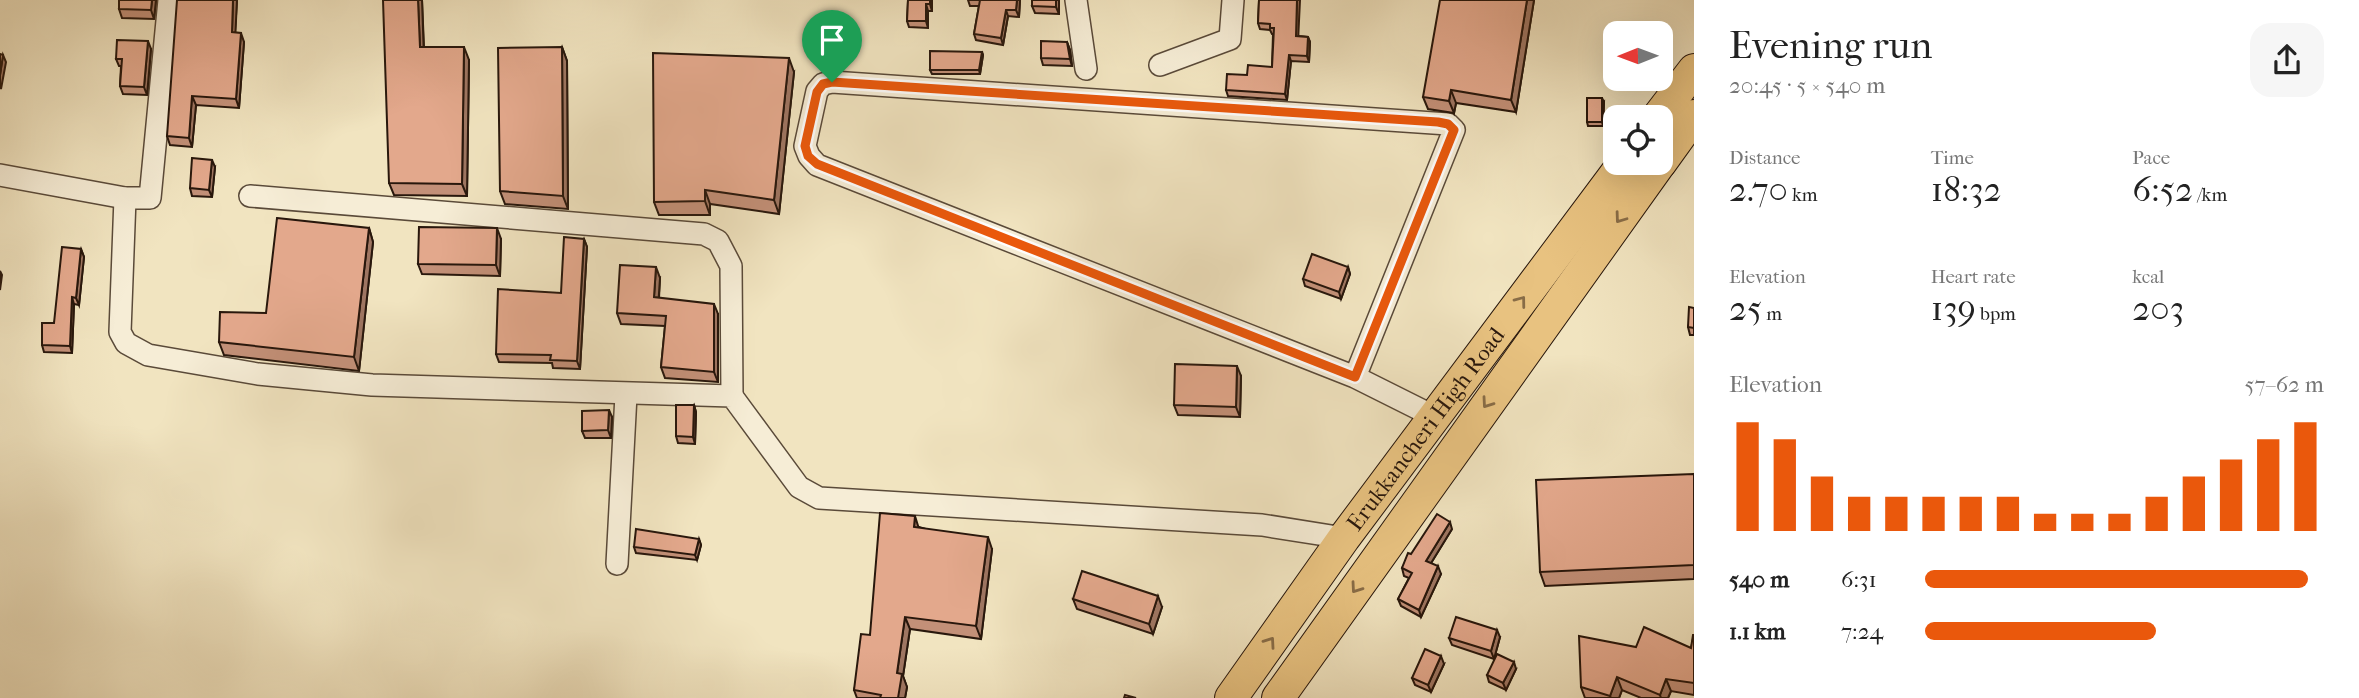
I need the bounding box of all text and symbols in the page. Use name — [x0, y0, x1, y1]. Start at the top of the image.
pin — [802, 10, 862, 82]
icon: arrive — [813, 21, 851, 59]
north arrow — [1603, 21, 1673, 91]
map controls — [1603, 21, 1673, 175]
text: Evening run — [1729, 23, 1932, 68]
button: share — [2250, 23, 2324, 97]
text: 20:45 · 5 × 540 m — [1729, 72, 1886, 99]
button: locate — [1603, 105, 1673, 175]
text: Distance — [1729, 147, 1800, 169]
text: Time — [1931, 147, 1974, 169]
text: Pace — [2132, 147, 2170, 169]
text: 2.70 — [1729, 169, 1788, 210]
text: 18:32 — [1931, 169, 2002, 210]
text: 6:52 — [2132, 169, 2193, 210]
text: km — [1788, 184, 1818, 206]
text: /km — [2193, 184, 2227, 206]
one-way arrow — [1616, 210, 1629, 223]
text: Elevation — [1729, 266, 1806, 288]
text: Heart rate — [1931, 266, 2016, 288]
text: kcal — [2132, 266, 2164, 288]
text: 25 — [1729, 288, 1762, 329]
text: 139 — [1931, 288, 1976, 329]
text: 203 — [2132, 288, 2184, 329]
one-way arrow — [1513, 296, 1525, 309]
text: m — [1762, 303, 1782, 325]
text: bpm — [1976, 303, 2016, 325]
street label: Erukkancheri High Road — [1341, 322, 1511, 536]
text: Elevation — [1729, 371, 1822, 398]
text: 57–62 m — [2245, 371, 2324, 398]
one-way arrow — [1483, 395, 1495, 408]
text: 540 m — [1729, 566, 1789, 593]
text: 6:31 — [1841, 566, 1877, 593]
one-way arrow — [1352, 580, 1364, 593]
text: 1.1 km — [1729, 618, 1786, 645]
text: 7:24 — [1841, 618, 1883, 645]
one-way arrow — [1262, 637, 1274, 650]

